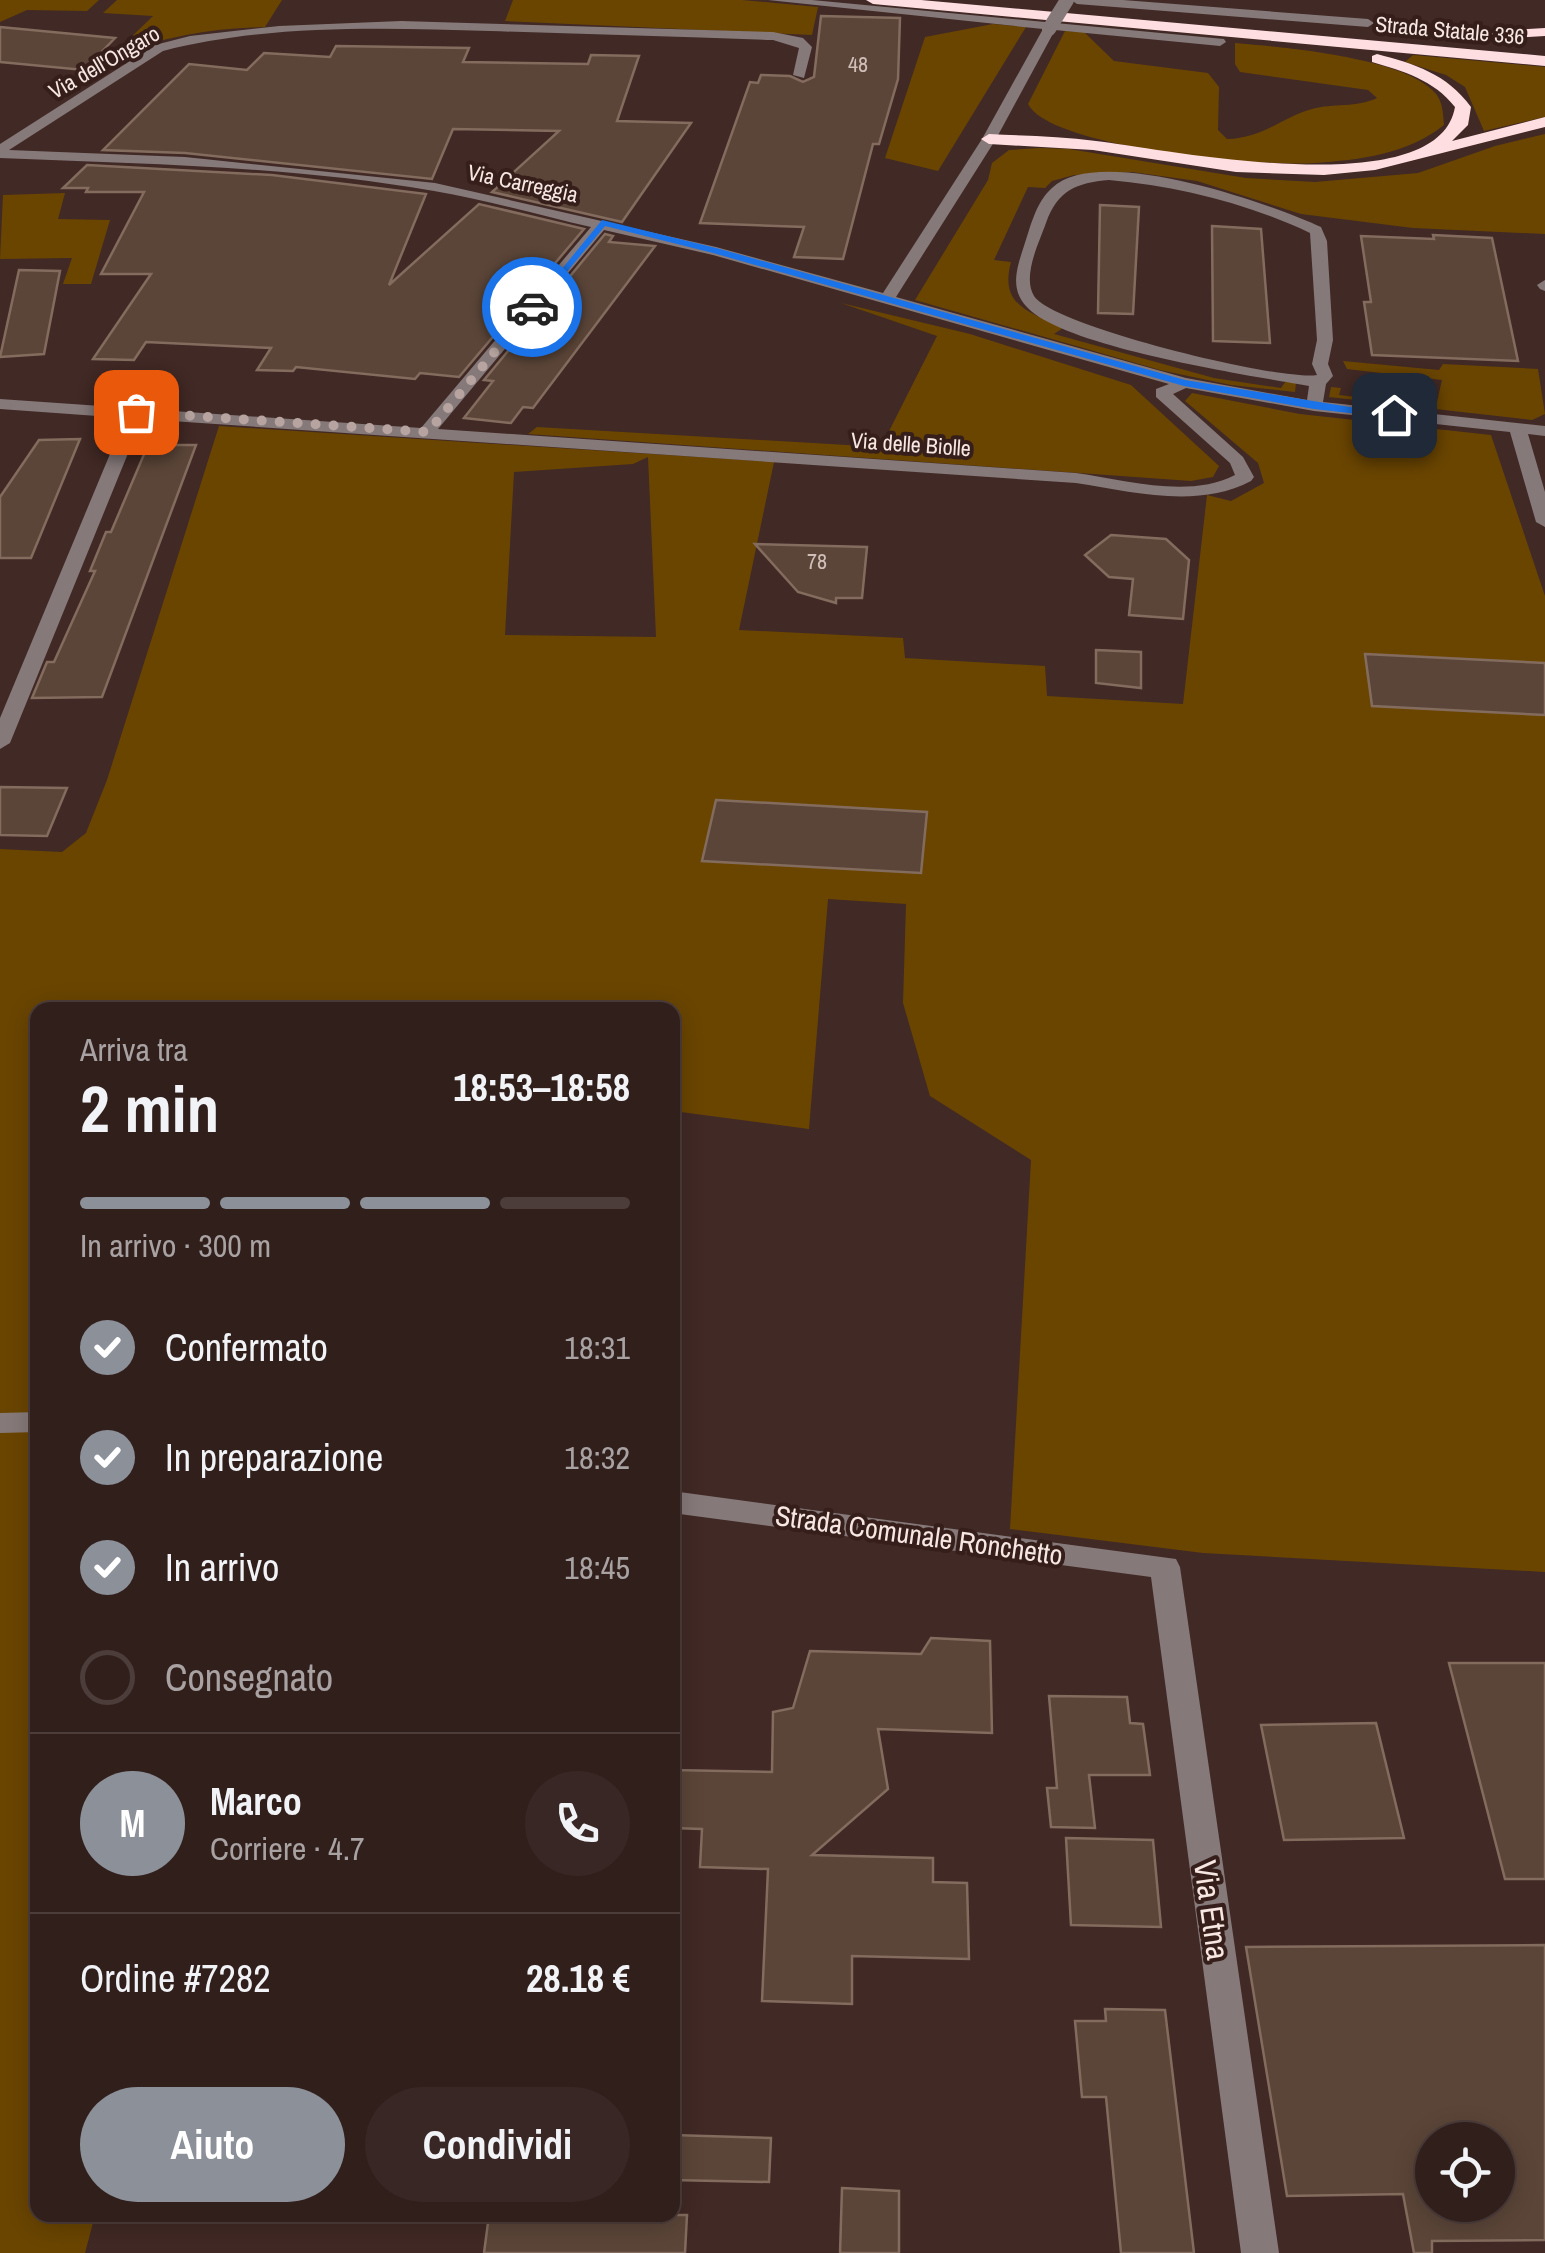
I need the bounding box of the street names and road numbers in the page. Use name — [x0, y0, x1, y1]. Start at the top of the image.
street label: Strada Statale 336 — [1374, 9, 1526, 51]
street label: Via dell'Ongaro — [43, 18, 165, 106]
street label: Via Carreggia — [465, 157, 581, 209]
street label: Via delle Biolle — [850, 425, 972, 463]
street label: Strada Comunale Ronchetto — [773, 1496, 1065, 1574]
street label: Via Etna — [1184, 1857, 1240, 1963]

